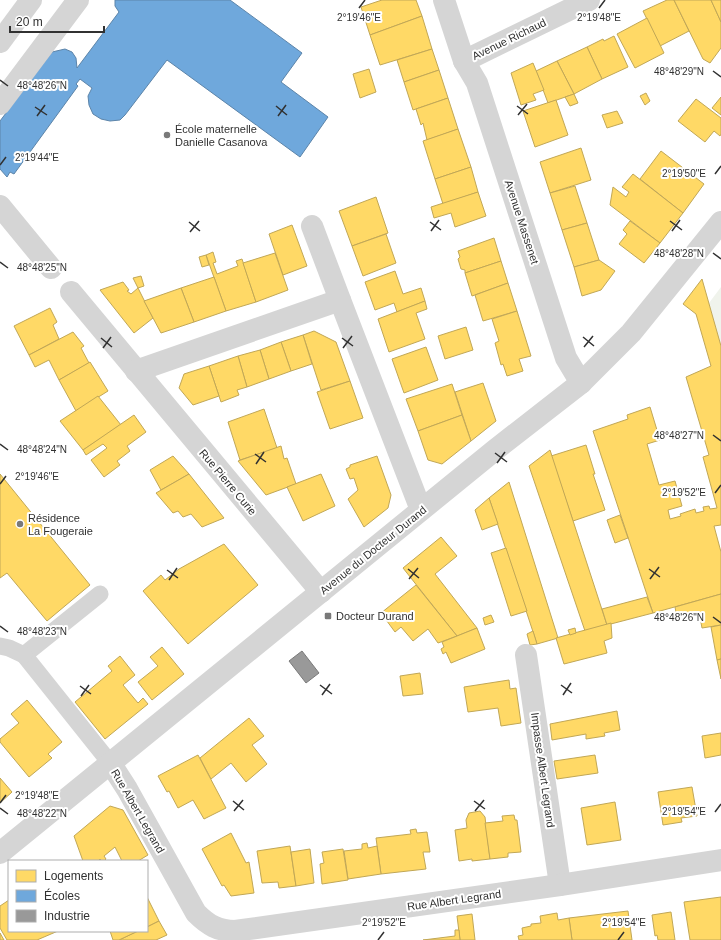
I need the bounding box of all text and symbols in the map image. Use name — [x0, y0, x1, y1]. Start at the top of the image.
scale bar — [10, 8, 104, 34]
text: 2°19'46"E — [337, 12, 381, 23]
text: 2°19'48"E — [577, 12, 621, 23]
text: 20 m — [16, 15, 43, 29]
street label: Avenue Richaud — [470, 16, 548, 62]
text: 48°48'29"N — [654, 66, 704, 77]
text: 48°48'26"N — [17, 80, 67, 91]
place label: École maternelle Danielle Casanova — [175, 123, 268, 148]
marker: École maternelle Danielle Casanova — [162, 130, 172, 140]
text: 2°19'44"E — [15, 152, 59, 163]
text: 2°19'50"E — [662, 168, 706, 179]
street label: Avenue Massenet — [503, 178, 541, 266]
text: 48°48'28"N — [654, 248, 704, 259]
text: 48°48'25"N — [17, 262, 67, 273]
text: 48°48'27"N — [654, 430, 704, 441]
text: 48°48'24"N — [17, 444, 67, 455]
street label: Rue Pierre Curie — [197, 447, 259, 517]
text: 2°19'46"E — [15, 471, 59, 482]
text: 2°19'52"E — [662, 487, 706, 498]
street label: Avenue du Docteur Durand — [318, 503, 428, 597]
place label: Résidence La Fougeraie — [28, 512, 93, 537]
marker: Résidence La Fougeraie — [15, 519, 25, 529]
place label: Docteur Durand — [336, 610, 414, 622]
marker: Docteur Durand — [323, 611, 333, 621]
text: 48°48'26"N — [654, 612, 704, 623]
text: 48°48'23"N — [17, 626, 67, 637]
street label: Impasse Albert Legrand — [529, 712, 557, 828]
street label: Rue Albert Legrand — [109, 767, 167, 855]
text: 2°19'48"E — [15, 790, 59, 801]
text: 2°19'54"E — [662, 806, 706, 817]
text: 48°48'22"N — [17, 808, 67, 819]
legend — [8, 860, 148, 932]
text: Logements — [44, 869, 103, 883]
street label: Rue Albert Legrand — [406, 887, 502, 913]
text: Écoles — [44, 888, 80, 903]
text: Industrie — [44, 909, 90, 923]
text: 2°19'52"E — [362, 917, 406, 928]
text: 2°19'54"E — [602, 917, 646, 928]

